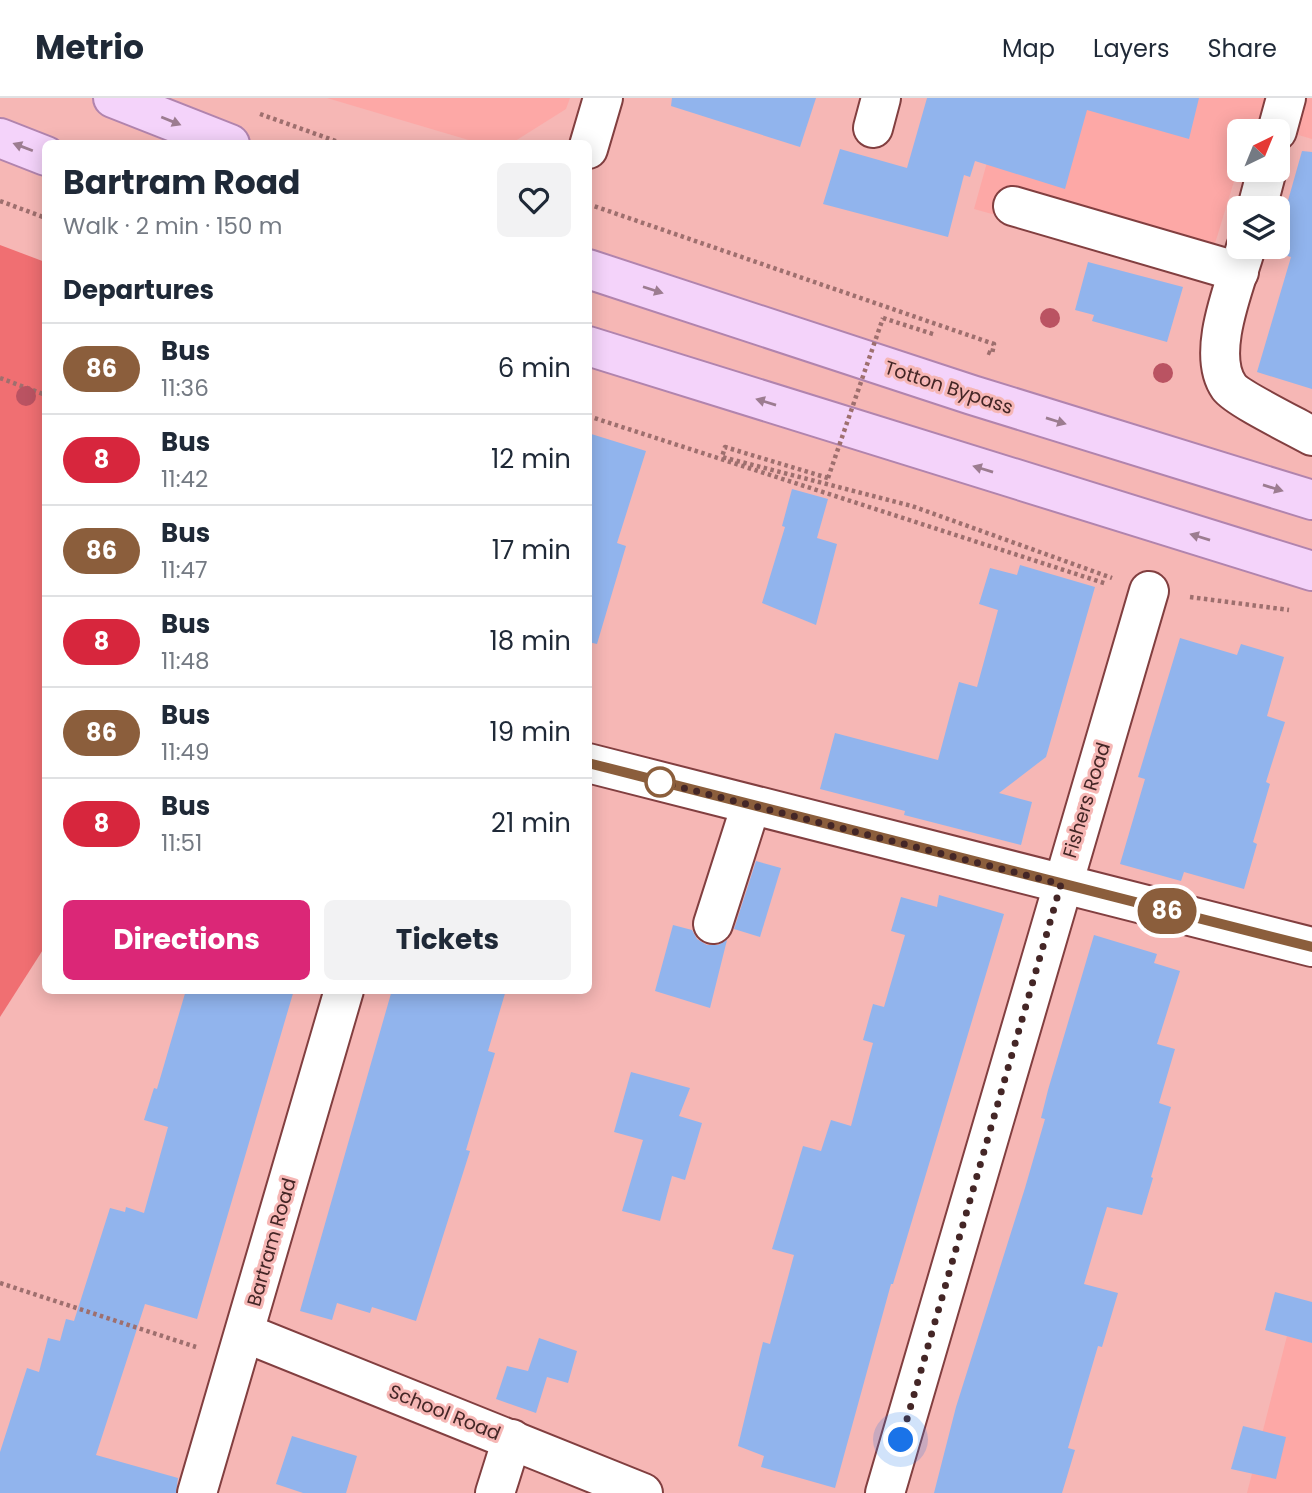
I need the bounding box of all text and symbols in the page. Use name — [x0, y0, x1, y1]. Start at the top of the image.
text: Metrio — [35, 24, 144, 71]
text: Map — [1002, 32, 1055, 65]
text: Layers — [1093, 32, 1169, 65]
text: Share — [1207, 32, 1277, 65]
one-way arrow — [161, 116, 182, 127]
north arrow — [1227, 119, 1290, 182]
map controls — [1227, 119, 1290, 259]
one-way arrow — [12, 141, 33, 152]
text: Bartram Road — [63, 159, 301, 206]
button: heart — [497, 163, 571, 237]
button: layers — [1227, 196, 1290, 259]
text: Walk · 2 min · 150 m — [63, 210, 282, 242]
text: Departures — [63, 272, 214, 308]
one-way arrow — [642, 286, 663, 296]
text: Bus — [161, 333, 210, 369]
text: 6 min — [498, 350, 571, 386]
text: 86 — [86, 352, 117, 385]
street label: Totton Bypass — [881, 354, 1017, 421]
text: 11:36 — [161, 372, 209, 404]
one-way arrow — [755, 396, 776, 406]
one-way arrow — [1045, 417, 1066, 427]
text: Bus — [161, 424, 210, 460]
text: 12 min — [491, 441, 571, 477]
text: 8 — [94, 443, 109, 476]
text: 11:42 — [161, 463, 208, 495]
one-way arrow — [972, 463, 993, 474]
one-way arrow — [1263, 483, 1284, 494]
text: Bus — [161, 515, 210, 551]
one-way arrow — [1189, 531, 1210, 541]
text: 17 min — [492, 532, 571, 568]
text: 86 — [86, 534, 117, 567]
text: 11:47 — [161, 554, 208, 586]
text: Bus — [161, 606, 210, 642]
text: 18 min — [490, 623, 571, 659]
text: 8 — [94, 625, 109, 658]
text: 11:48 — [161, 645, 210, 677]
text: Bus — [161, 697, 210, 733]
text: 19 min — [490, 714, 571, 750]
text: 86 — [86, 716, 117, 749]
text: 11:49 — [161, 736, 210, 768]
street label: Fishers Road — [1056, 739, 1117, 861]
unlabelled marker — [645, 767, 675, 797]
text: Bus — [161, 788, 210, 824]
text: 21 min — [491, 805, 571, 841]
text: 8 — [94, 807, 109, 840]
text: 11:51 — [161, 827, 202, 859]
line badge: 86 — [1136, 888, 1198, 934]
text: 86 — [1152, 894, 1182, 927]
button: Directions — [63, 900, 310, 980]
button: Tickets — [324, 900, 571, 980]
street label: Bartram Road — [240, 1175, 303, 1310]
street label: School Road — [385, 1378, 505, 1447]
your location — [883, 1422, 918, 1457]

